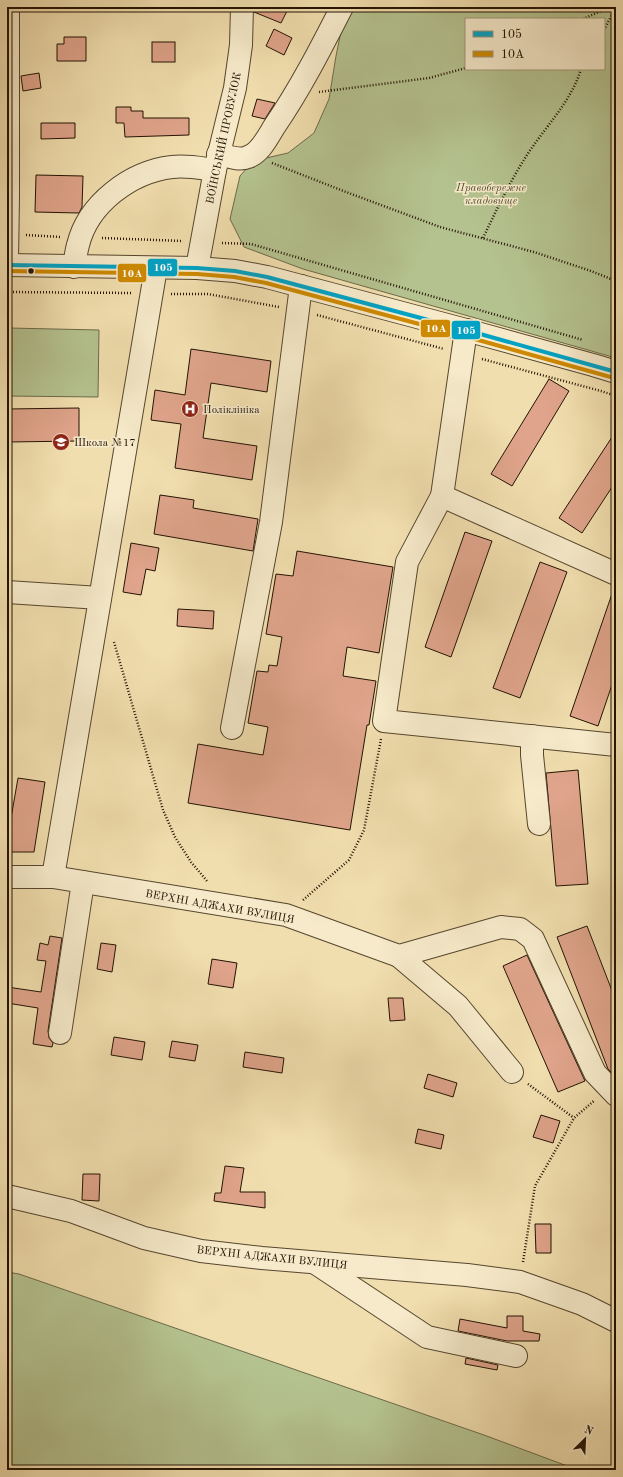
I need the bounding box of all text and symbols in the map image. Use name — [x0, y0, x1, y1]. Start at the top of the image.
legend — [465, 18, 605, 70]
text: 105 — [501, 28, 522, 41]
text: 10А — [501, 49, 524, 61]
street label: ВОЇНСЬКИЙ ПРОВУЛОК — [203, 71, 244, 205]
park label: Правобережне кладовище — [455, 183, 526, 207]
line badge: 105 — [147, 258, 178, 277]
line badge: 10А — [117, 263, 147, 283]
text: 105 — [153, 263, 173, 274]
unlabelled marker — [26, 266, 36, 276]
text: 10А — [121, 269, 143, 280]
line badge: 10А — [420, 319, 451, 338]
line badge: 105 — [451, 320, 481, 340]
text: 10А — [425, 324, 447, 335]
text: 105 — [456, 326, 476, 337]
hospital icon: Поліклініка — [180, 399, 200, 419]
place label: Поліклініка — [203, 405, 260, 416]
school or university icon: Школа №17 — [51, 432, 71, 452]
place label: Школа №17 — [74, 438, 136, 449]
street label: ВЕРХНІ АДЖАХИ ВУЛИЦЯ — [144, 889, 295, 926]
street label: ВЕРХНІ АДЖАХИ ВУЛИЦЯ — [196, 1245, 348, 1272]
north arrow — [565, 1419, 605, 1459]
text: N — [582, 1425, 595, 1438]

